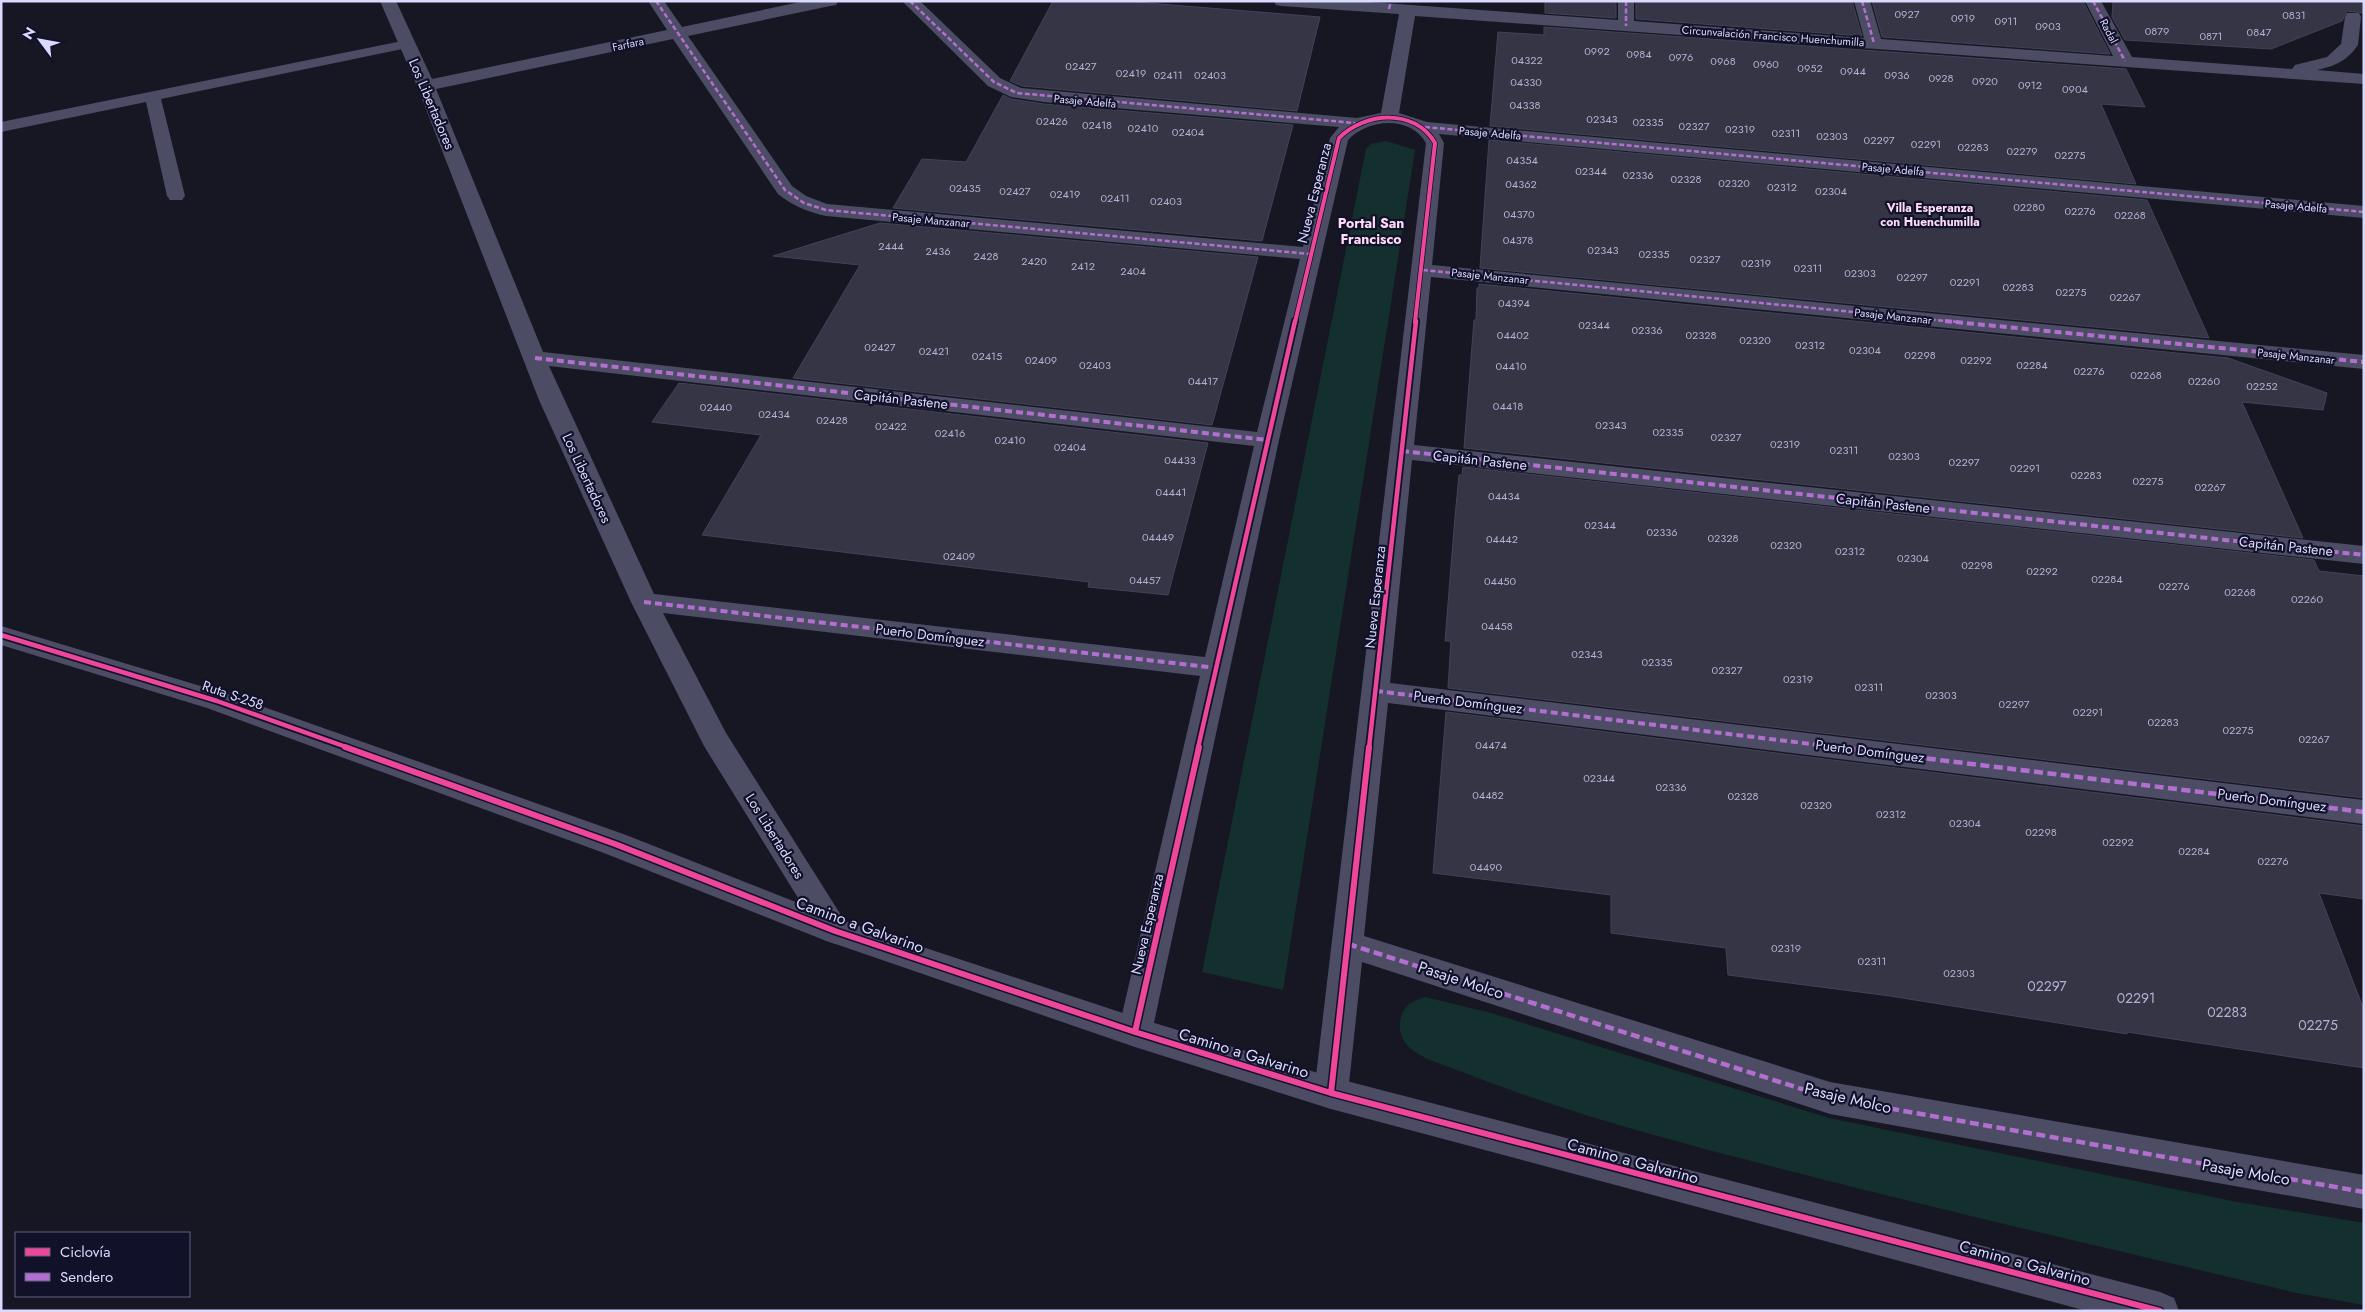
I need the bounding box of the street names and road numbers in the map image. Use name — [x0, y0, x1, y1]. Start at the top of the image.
street label: Radal — [2096, 16, 2122, 46]
street label: Circunvalación Francisco Huenchumilla — [1681, 22, 1865, 50]
street label: Farfara — [611, 33, 645, 55]
street label: Los Libertadores — [404, 55, 460, 153]
street label: Pasaje Adelfa — [1053, 90, 1117, 112]
street label: Pasaje Adelfa — [1458, 122, 1522, 144]
street label: Nueva Esperanza — [1292, 141, 1336, 245]
street label: Pasaje Adelfa — [1861, 158, 1925, 180]
street label: Pasaje Adelfa — [2264, 195, 2328, 217]
street label: Pasaje Manzanar — [892, 209, 971, 231]
street label: Pasaje Manzanar — [1451, 264, 1530, 288]
street label: Pasaje Manzanar — [1854, 304, 1933, 328]
street label: Pasaje Manzanar — [2257, 344, 2336, 368]
street label: Capitán Pastene — [853, 384, 949, 414]
street label: Los Libertadores — [557, 430, 617, 526]
street label: Capitán Pastene — [1432, 445, 1528, 475]
street label: Capitán Pastene — [1835, 488, 1931, 518]
street label: Capitán Pastene — [2238, 531, 2334, 561]
street label: Nueva Esperanza — [1360, 545, 1390, 649]
street label: Puerto Domínguez — [874, 618, 986, 652]
street label: Ruta S-258 — [200, 675, 266, 715]
street label: Puerto Domínguez — [1412, 685, 1524, 719]
street label: Puerto Domínguez — [1814, 734, 1926, 768]
street label: Puerto Domínguez — [2216, 783, 2328, 817]
street label: Los Libertadores — [741, 790, 809, 883]
street label: Nueva Esperanza — [1126, 872, 1168, 976]
street label: Camino a Galvarino — [793, 891, 928, 959]
street label: Pasaje Molco — [1415, 955, 1507, 1005]
street label: Camino a Galvarino — [1176, 1022, 1312, 1084]
street label: Pasaje Molco — [1802, 1077, 1894, 1119]
street label: Camino a Galvarino — [1565, 1132, 1701, 1190]
street label: Pasaje Molco — [2200, 1153, 2292, 1191]
street label: Camino a Galvarino — [1957, 1234, 2093, 1292]

